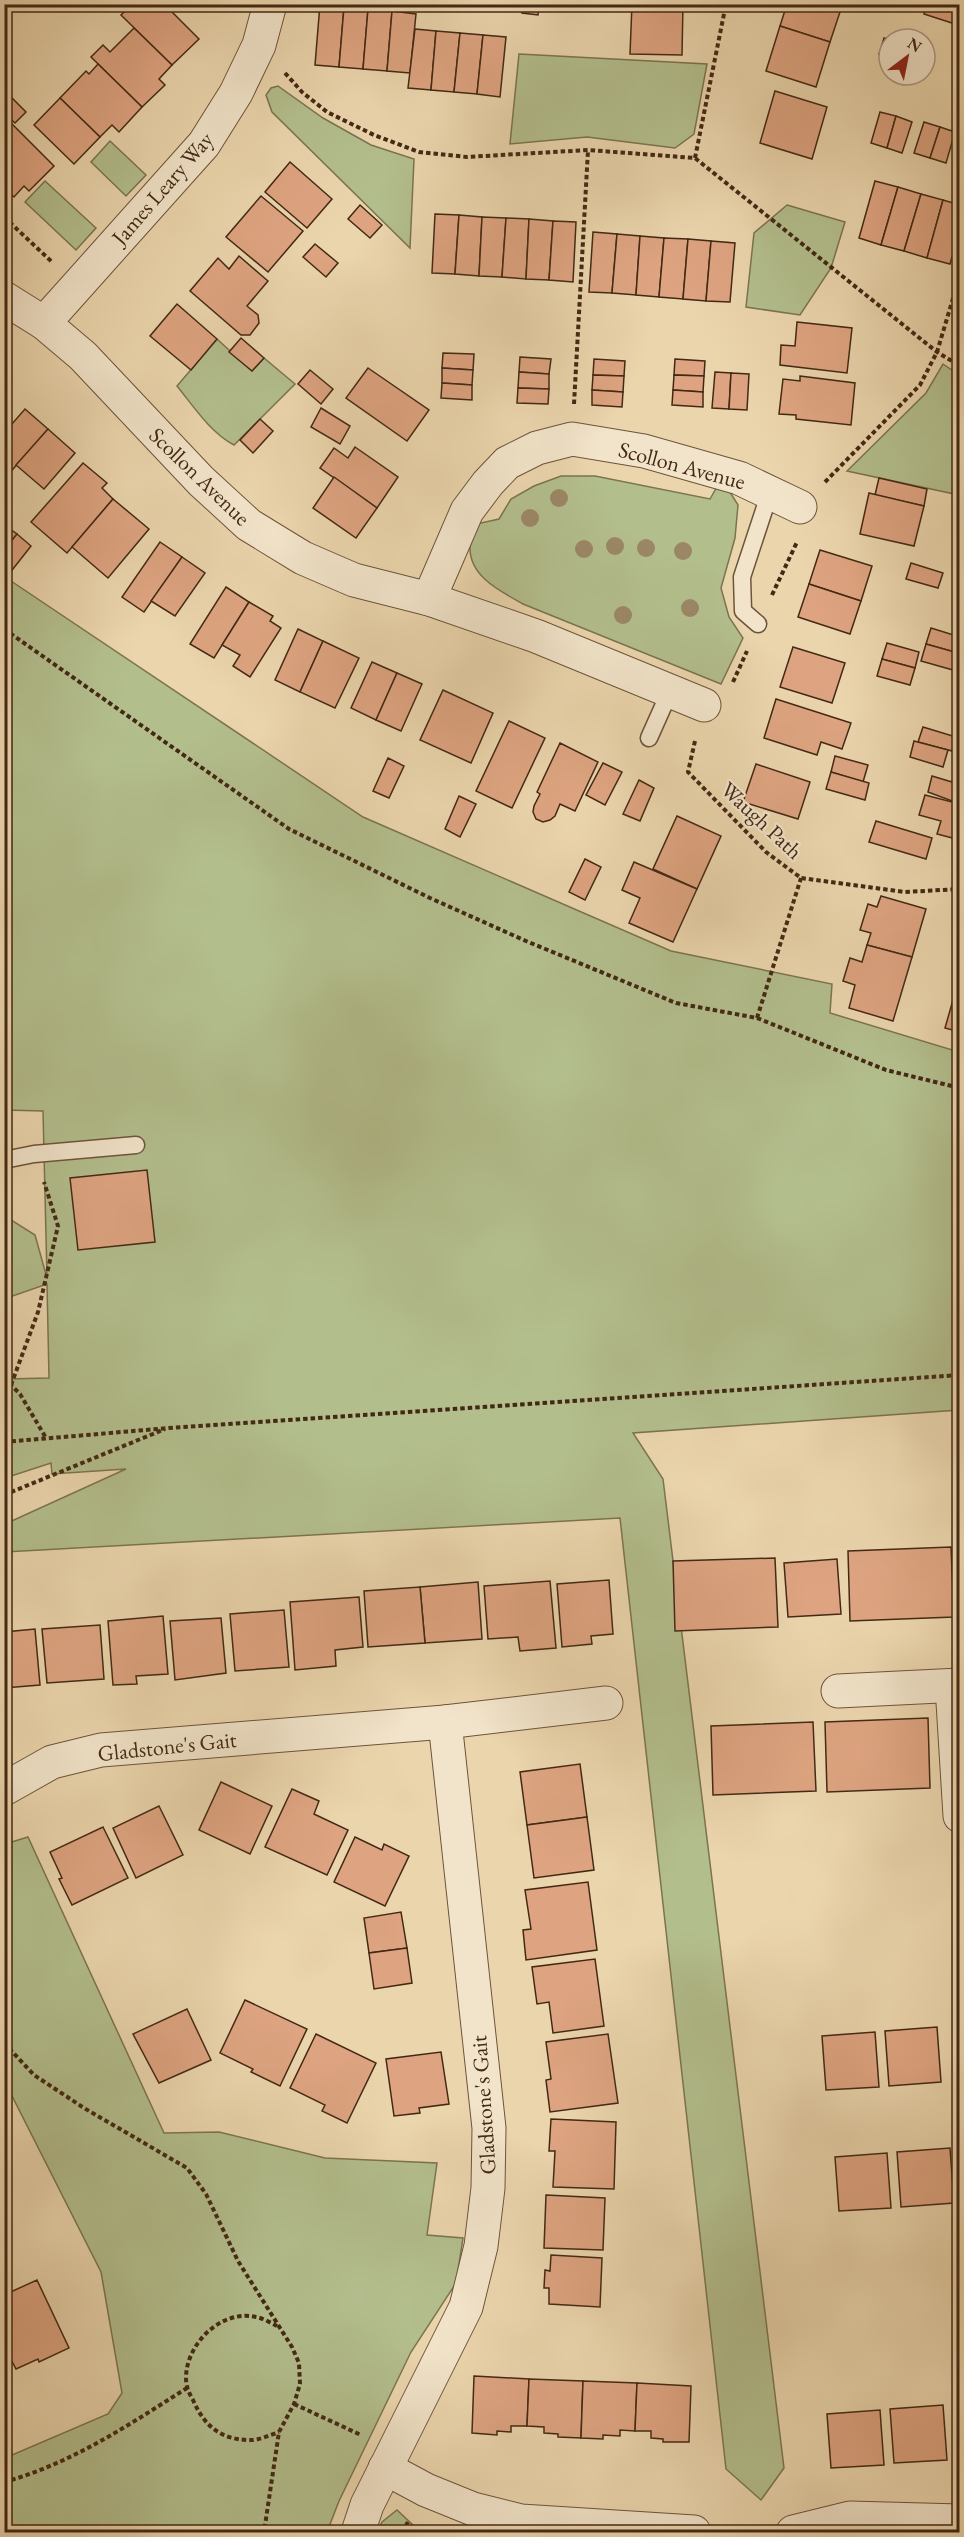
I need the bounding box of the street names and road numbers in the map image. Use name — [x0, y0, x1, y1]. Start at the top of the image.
street label: James Leary Way — [104, 125, 220, 253]
street label: Scollon Avenue — [143, 421, 257, 532]
street label: Scollon Avenue — [615, 435, 749, 496]
street label: Waugh Path — [715, 775, 809, 866]
street label: Gladstone's Gait — [96, 1725, 238, 1768]
street label: Gladstone's Gait — [464, 2034, 503, 2175]

